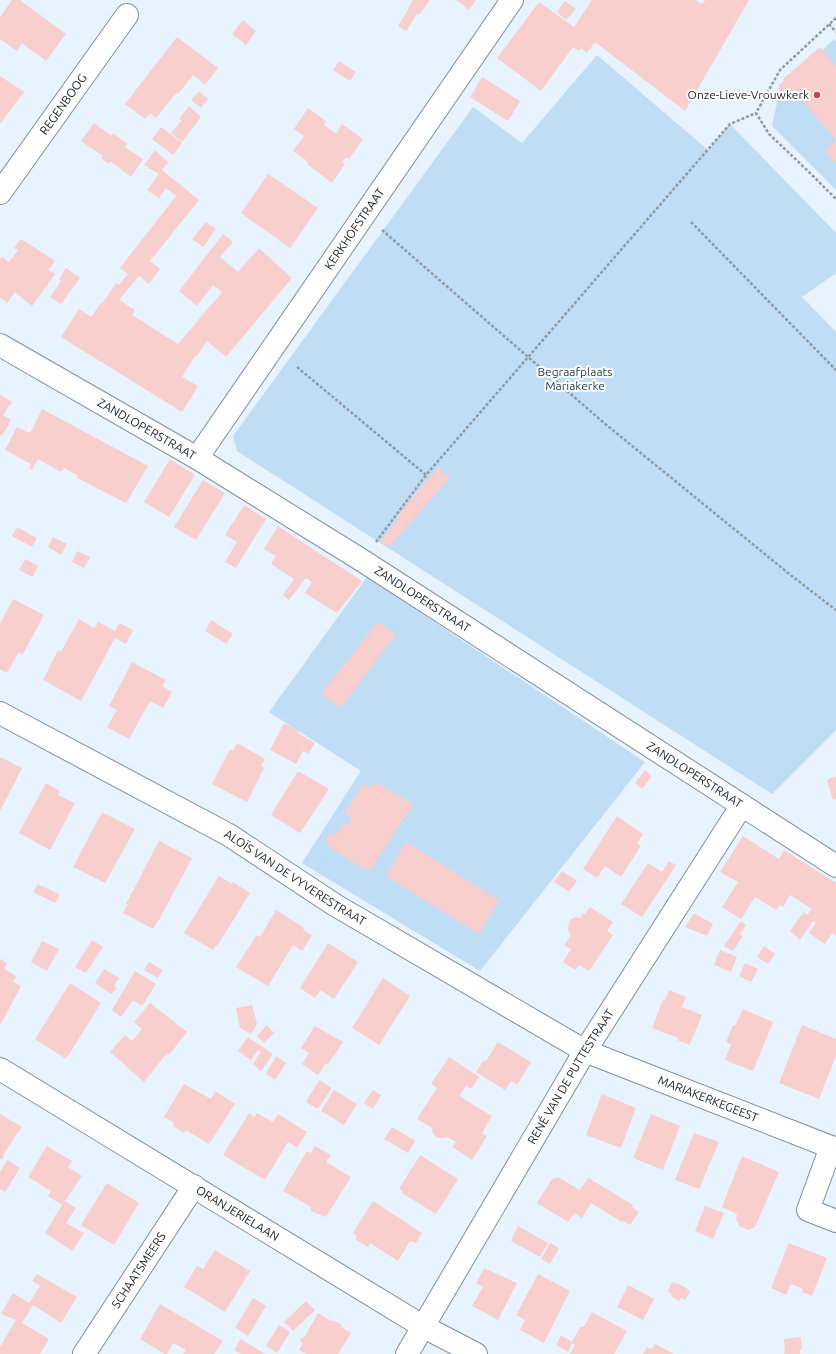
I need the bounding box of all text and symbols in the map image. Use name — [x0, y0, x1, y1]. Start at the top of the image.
street label: REGENBOOG — [37, 71, 89, 137]
place label: Onze-Lieve-Vrouwkerk — [688, 88, 809, 101]
marker: Onze-Lieve-Vrouwkerk — [812, 90, 822, 100]
street label: KERKHOFSTRAAT — [322, 185, 387, 272]
park label: Begraafplaats Mariakerke — [537, 365, 613, 392]
street label: ZANDLOPERSTRAAT — [95, 395, 199, 462]
street label: ZANDLOPERSTRAAT — [372, 563, 473, 635]
street label: ZANDLOPERSTRAAT — [645, 739, 745, 810]
street label: ALOÏS VAN DE VYVERESTRAAT — [222, 827, 369, 928]
street label: RENÉ VAN DE PUTTESTRAAT — [525, 1006, 616, 1146]
street label: MARIAKERKEGEEST — [656, 1073, 760, 1124]
street label: ORANJERIELAAN — [194, 1183, 282, 1243]
street label: SCHAATSMEERS — [109, 1230, 168, 1310]

